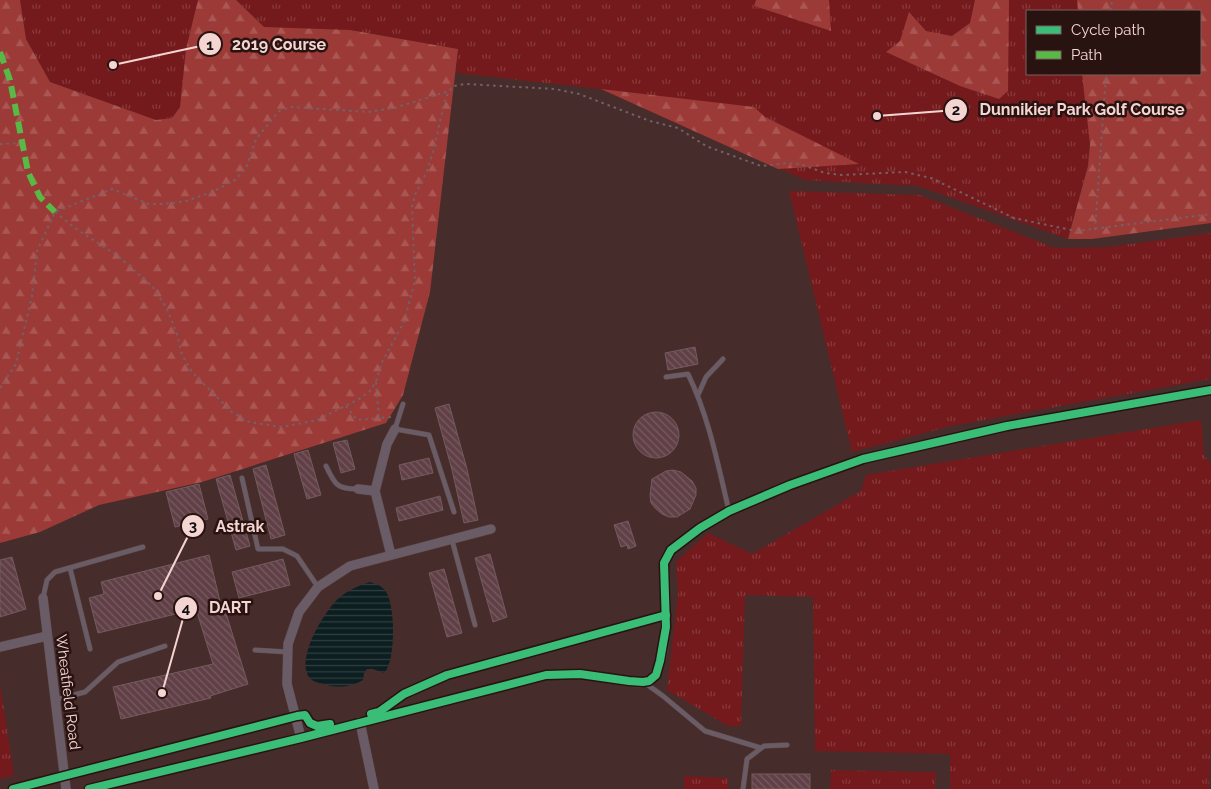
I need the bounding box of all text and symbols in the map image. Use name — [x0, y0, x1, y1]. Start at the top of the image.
legend — [1026, 10, 1201, 75]
text: Cycle path — [1071, 21, 1145, 39]
callout: 2019 Course — [197, 29, 337, 60]
text: 2019 Course — [232, 35, 327, 54]
text: 1 — [206, 36, 214, 54]
text: Path — [1071, 46, 1102, 64]
callout: Dunnikier Park Golf Course — [944, 94, 1195, 125]
text: Dunnikier Park Golf Course — [980, 100, 1185, 119]
text: 2 — [952, 101, 960, 119]
callout: Astrak — [180, 511, 274, 542]
text: 3 — [189, 517, 197, 535]
text: Astrak — [216, 517, 265, 536]
callout: DART — [174, 592, 261, 623]
text: DART — [209, 598, 251, 617]
text: 4 — [182, 599, 191, 617]
street label: Wheatfield Road — [52, 633, 84, 751]

